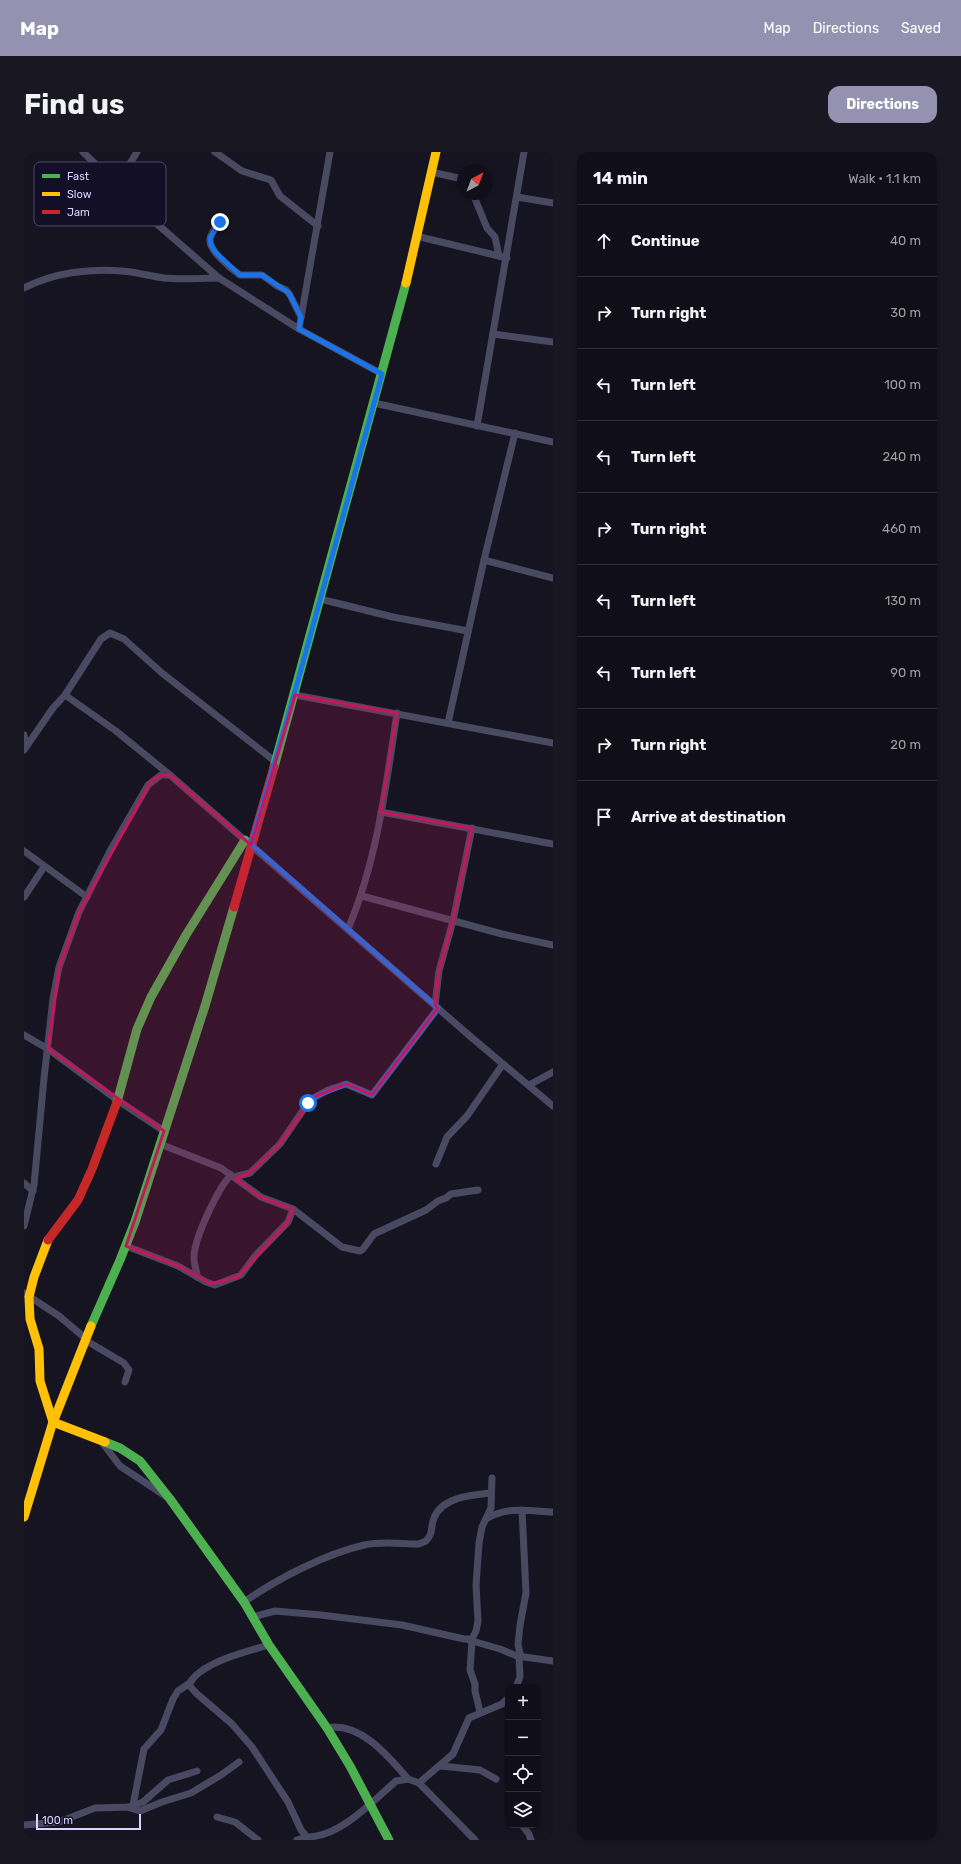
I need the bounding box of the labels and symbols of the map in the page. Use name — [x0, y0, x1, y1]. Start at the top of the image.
legend — [34, 162, 166, 226]
north arrow — [457, 164, 493, 200]
text: Fast — [67, 170, 90, 183]
text: Slow — [67, 188, 92, 201]
text: Jam — [67, 206, 90, 219]
route end — [211, 213, 229, 231]
route start — [299, 1094, 317, 1112]
scale bar — [36, 1812, 141, 1831]

